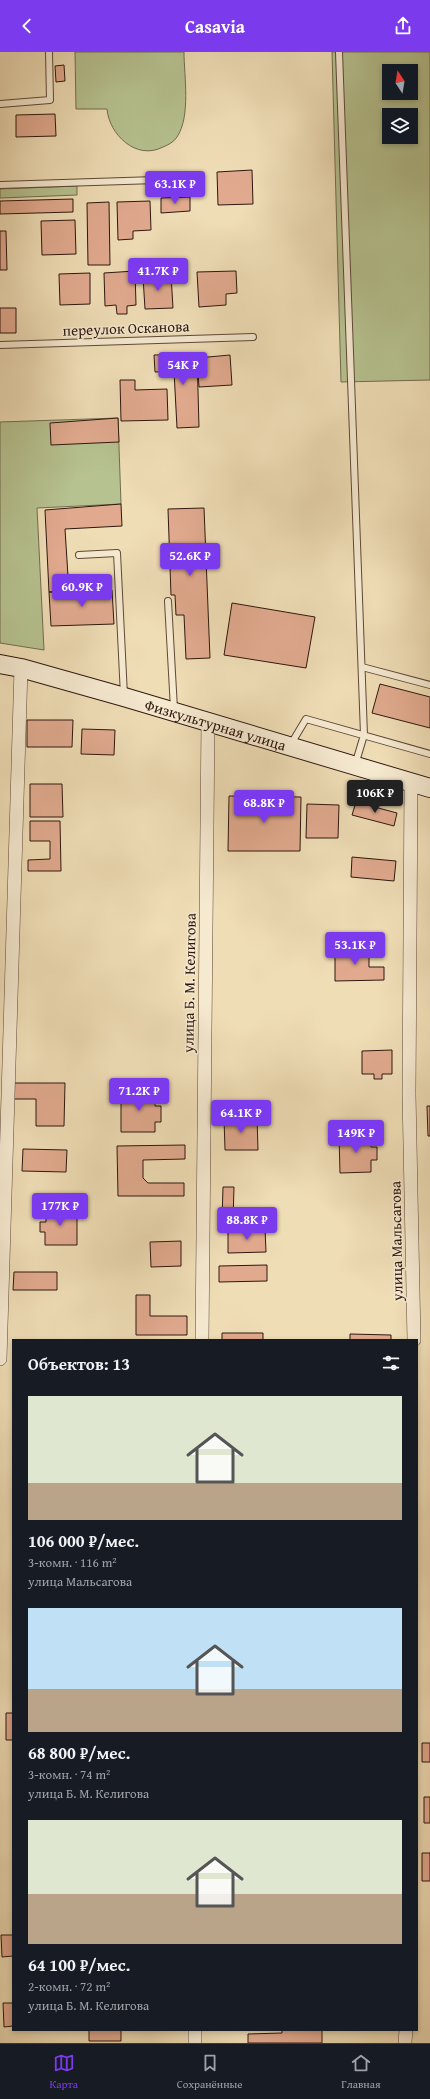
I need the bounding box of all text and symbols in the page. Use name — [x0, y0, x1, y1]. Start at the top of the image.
text: Casavia — [185, 13, 245, 40]
icon: back — [16, 15, 38, 37]
icon: share — [392, 15, 414, 37]
north arrow — [382, 64, 418, 100]
map controls — [382, 64, 418, 144]
button: layers — [382, 108, 418, 144]
pin: 63.1K ₽ — [138, 171, 212, 205]
text: 63.1K ₽ — [154, 174, 196, 193]
pin: 41.7K ₽ — [121, 258, 195, 292]
text: 41.7K ₽ — [137, 261, 179, 280]
street label: переулок Осканова — [62, 315, 191, 341]
pin: 54K ₽ — [155, 352, 211, 386]
text: 54K ₽ — [167, 355, 199, 374]
pin: 52.6K ₽ — [153, 543, 227, 577]
text: 52.6K ₽ — [169, 546, 211, 565]
pin: 60.9K ₽ — [45, 574, 119, 608]
text: 60.9K ₽ — [61, 577, 103, 596]
street label: Физкультурная улица — [143, 693, 290, 755]
pin: 106K ₽ — [342, 780, 408, 814]
text: 106K ₽ — [356, 783, 394, 802]
pin: 68.8K ₽ — [227, 790, 301, 824]
text: 68.8K ₽ — [243, 793, 285, 812]
street label: улица Б. М. Келигова — [177, 912, 201, 1054]
pin: 53.1K ₽ — [318, 932, 392, 966]
text: 53.1K ₽ — [334, 935, 376, 954]
pin: 71.2K ₽ — [102, 1078, 176, 1112]
text: 71.2K ₽ — [118, 1081, 160, 1100]
pin: 64.1K ₽ — [204, 1100, 278, 1134]
text: 64.1K ₽ — [220, 1103, 262, 1122]
pin: 149K ₽ — [323, 1120, 389, 1154]
text: 149K ₽ — [337, 1123, 375, 1142]
street label: улица Мальсагова — [384, 1180, 408, 1302]
pin: 177K ₽ — [27, 1193, 93, 1227]
text: 177K ₽ — [41, 1196, 79, 1215]
pin: 88.8K ₽ — [210, 1207, 284, 1241]
text: 88.8K ₽ — [226, 1210, 268, 1229]
text: Объектов: 13 — [28, 1351, 130, 1376]
icon: filters — [380, 1352, 402, 1374]
icon: home — [179, 1422, 251, 1494]
text: 106 000 ₽/мес. — [28, 1528, 139, 1553]
text: 3-комн. · 116 m² — [28, 1553, 117, 1572]
text: улица Мальсагова — [28, 1572, 132, 1591]
icon: home — [179, 1634, 251, 1706]
text: 68 800 ₽/мес. — [28, 1740, 130, 1765]
text: 3-комн. · 74 m² — [28, 1765, 110, 1784]
text: улица Б. М. Келигова — [28, 1784, 149, 1803]
icon: home — [179, 1846, 251, 1918]
text: 64 100 ₽/мес. — [28, 1952, 130, 1977]
text: 2-комн. · 72 m² — [28, 1977, 110, 1996]
text: улица Б. М. Келигова — [28, 1996, 149, 2015]
tab: Карта — [49, 2052, 78, 2092]
tab: Сохранённые — [177, 2052, 242, 2092]
tab: Главная — [341, 2052, 381, 2092]

